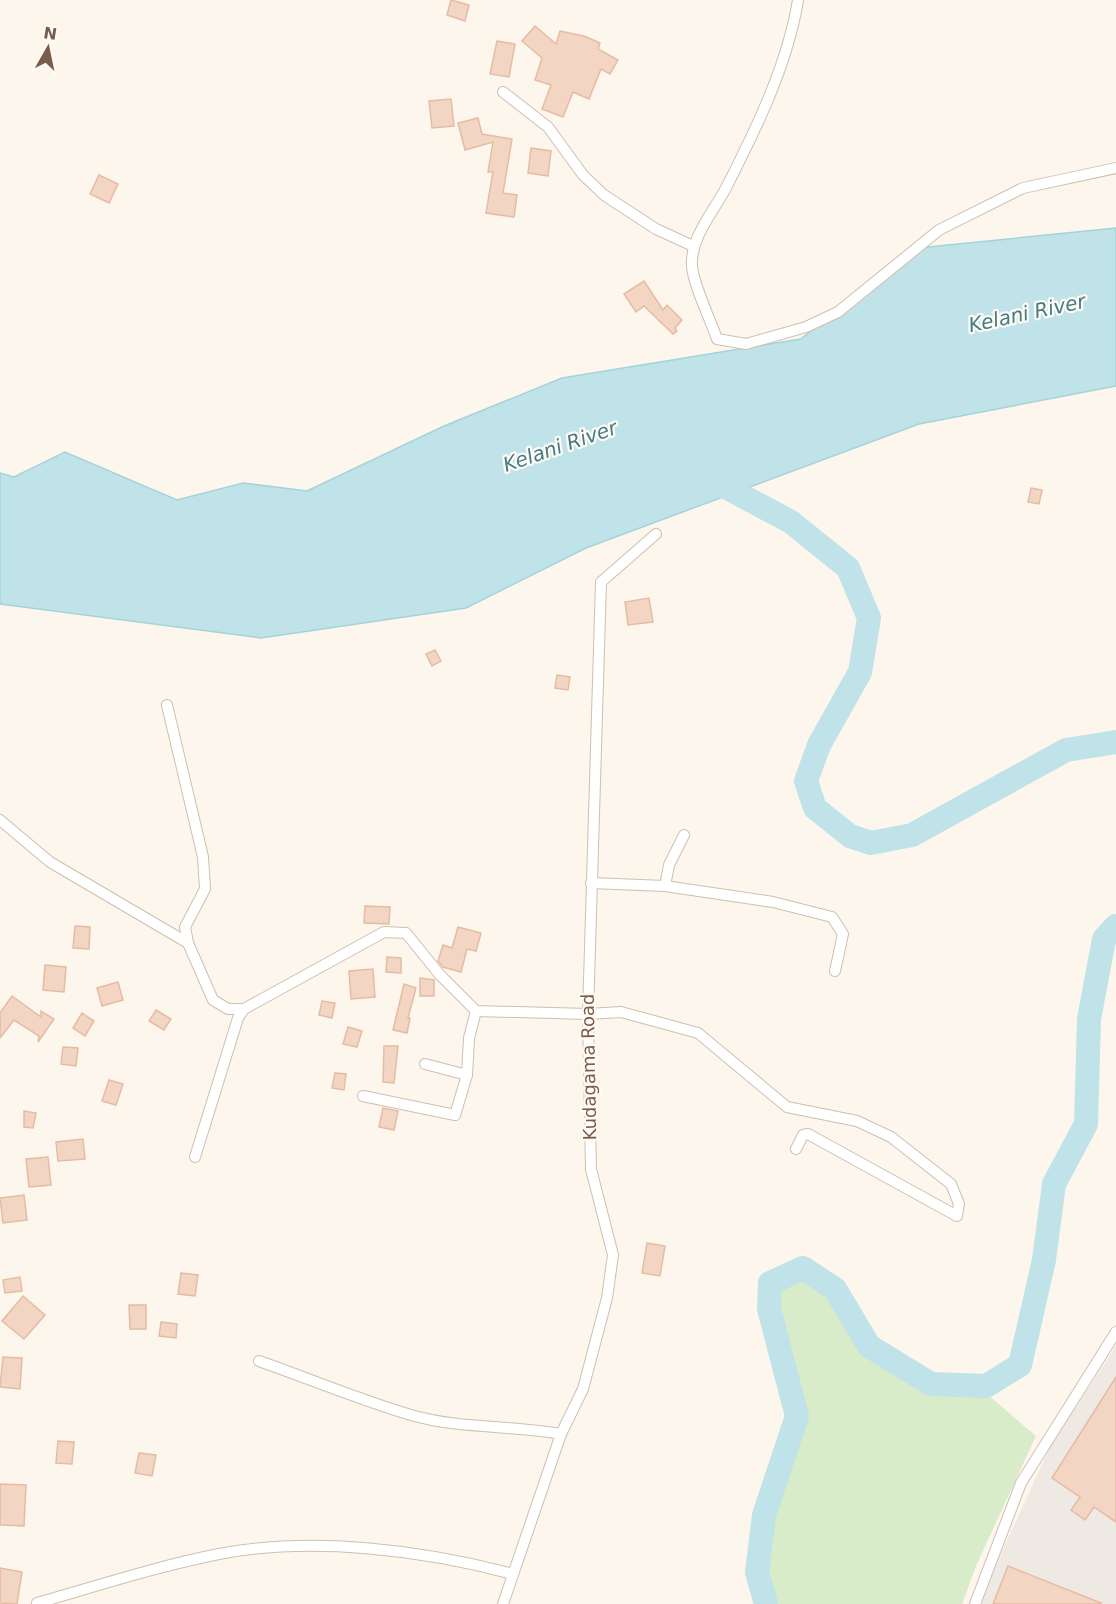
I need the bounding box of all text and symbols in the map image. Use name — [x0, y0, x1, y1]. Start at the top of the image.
north arrow — [18, 18, 78, 78]
text: N — [42, 23, 58, 44]
water label: Kelani River — [966, 289, 1089, 337]
water label: Kelani River — [500, 415, 622, 477]
street label: Kudagama Road — [577, 993, 600, 1141]

